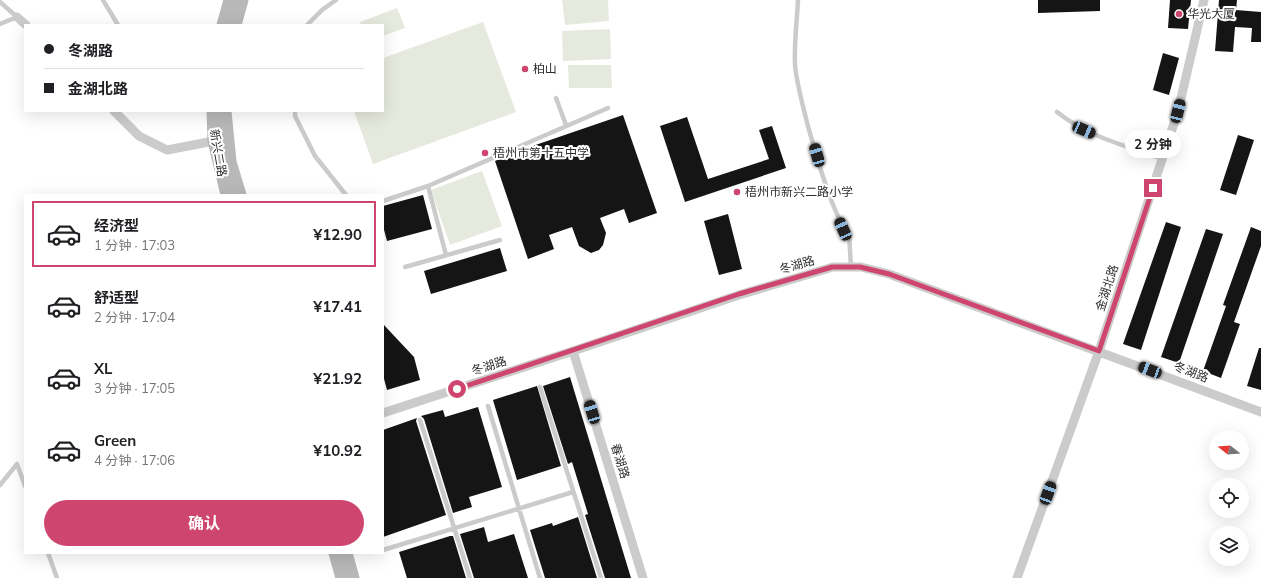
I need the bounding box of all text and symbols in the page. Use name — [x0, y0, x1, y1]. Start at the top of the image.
place label: 华光大厦 — [1187, 6, 1235, 21]
marker: 华光大厦 — [1174, 9, 1184, 19]
text: 冬湖路 — [68, 41, 113, 60]
place label: 柏山 — [533, 61, 557, 76]
marker: 柏山 — [520, 64, 530, 74]
text: 金湖北路 — [68, 79, 128, 98]
car — [1169, 98, 1187, 124]
car — [1071, 120, 1097, 140]
street label: 新兴二路 — [207, 128, 230, 178]
callout: 2 分钟 — [1125, 130, 1181, 158]
text: 2 分钟 — [1134, 136, 1172, 152]
car — [808, 142, 826, 168]
place label: 梧州市第十五中学 — [493, 145, 589, 160]
marker: 梧州市第十五中学 — [480, 148, 490, 158]
route end — [1144, 179, 1162, 197]
place label: 梧州市新兴二路小学 — [745, 184, 853, 199]
marker: 梧州市新兴二路小学 — [732, 187, 742, 197]
icon: car — [46, 216, 82, 252]
text: 经济型 — [94, 216, 139, 235]
car — [833, 216, 853, 242]
text: ¥12.90 — [313, 225, 362, 244]
text: 1 分钟 · 17:03 — [94, 237, 175, 253]
street label: 冬湖路 — [777, 252, 816, 277]
street label: 金湖北路 — [1092, 263, 1121, 313]
icon: car — [46, 288, 82, 324]
text: 舒适型 — [94, 288, 139, 307]
text: ¥17.41 — [313, 297, 362, 316]
text: 2 分钟 · 17:04 — [94, 309, 175, 325]
street label: 冬湖路 — [469, 353, 508, 378]
street label: 冬湖路 — [1172, 358, 1211, 385]
text: XL — [94, 359, 112, 378]
icon: car — [46, 360, 82, 396]
car — [1137, 360, 1163, 380]
text: ¥21.92 — [313, 369, 362, 388]
text: 3 分钟 · 17:05 — [94, 380, 175, 396]
route start — [448, 380, 466, 398]
car — [583, 399, 601, 425]
north arrow — [1209, 430, 1249, 470]
map controls — [1209, 430, 1249, 566]
text: Green — [94, 431, 136, 450]
icon: car — [46, 432, 82, 468]
text: ¥10.92 — [313, 441, 362, 460]
street label: 春湖路 — [608, 441, 633, 480]
text: 4 分钟 · 17:06 — [94, 452, 175, 468]
button: locate — [1209, 478, 1249, 518]
car — [1038, 480, 1058, 506]
button: 确认 — [44, 500, 364, 546]
button: layers — [1209, 526, 1249, 566]

